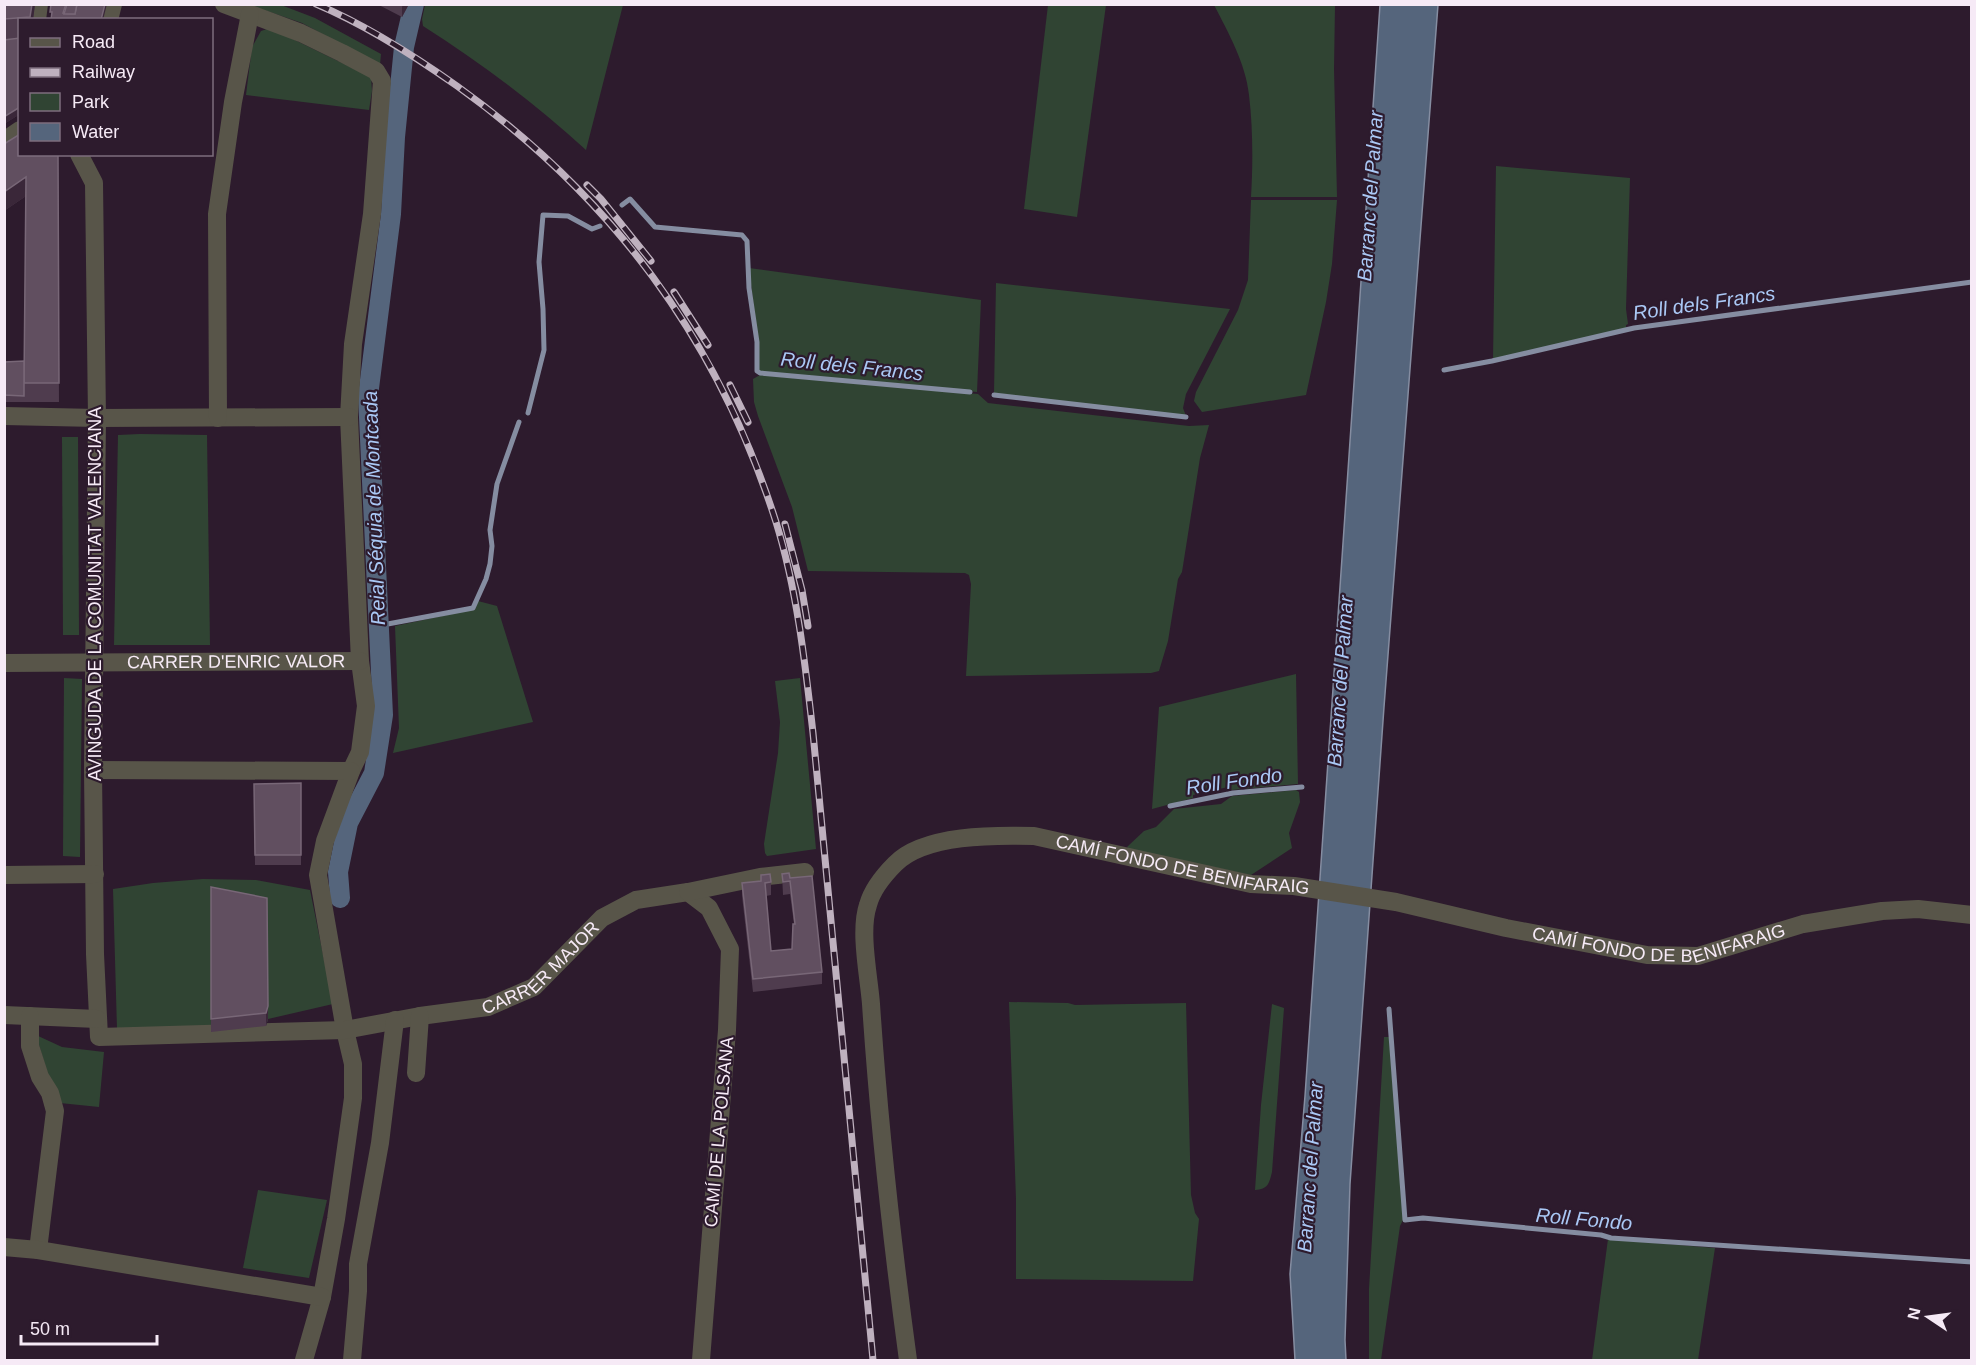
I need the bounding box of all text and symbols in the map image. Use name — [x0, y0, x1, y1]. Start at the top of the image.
legend — [18, 18, 213, 156]
text: Road — [72, 32, 115, 52]
text: Railway — [72, 62, 135, 82]
text: Park — [72, 92, 110, 112]
water label: Barranc del Palmar — [1353, 109, 1387, 282]
text: Water — [72, 122, 119, 142]
water label: Roll dels Francs — [1631, 282, 1777, 324]
water label: Roll dels Francs — [780, 348, 924, 384]
water label: Reial Séquia de Montcada — [359, 390, 389, 626]
street label: AVINGUDA DE LA COMUNITAT VALENCIANA — [85, 407, 105, 781]
water label: Barranc del Palmar — [1323, 594, 1357, 767]
street label: CARRER D'ENRIC VALOR — [127, 651, 345, 672]
water label: Roll Fondo — [1185, 763, 1283, 799]
street label: CAMÍ FONDO DE BENIFARAIG — [1054, 831, 1311, 898]
street label: CARRER MAJOR — [479, 917, 603, 1018]
street label: CAMÍ FONDO DE BENIFARAIG — [1531, 920, 1788, 967]
street label: CAMÍ DE LA POLSANA — [701, 1036, 737, 1228]
water label: Barranc del Palmar — [1293, 1080, 1327, 1253]
water label: Roll Fondo — [1535, 1204, 1633, 1234]
north arrow — [1898, 1287, 1958, 1347]
text: N — [1904, 1306, 1923, 1321]
scale bar — [21, 1308, 158, 1346]
text: 50 m — [30, 1319, 70, 1339]

